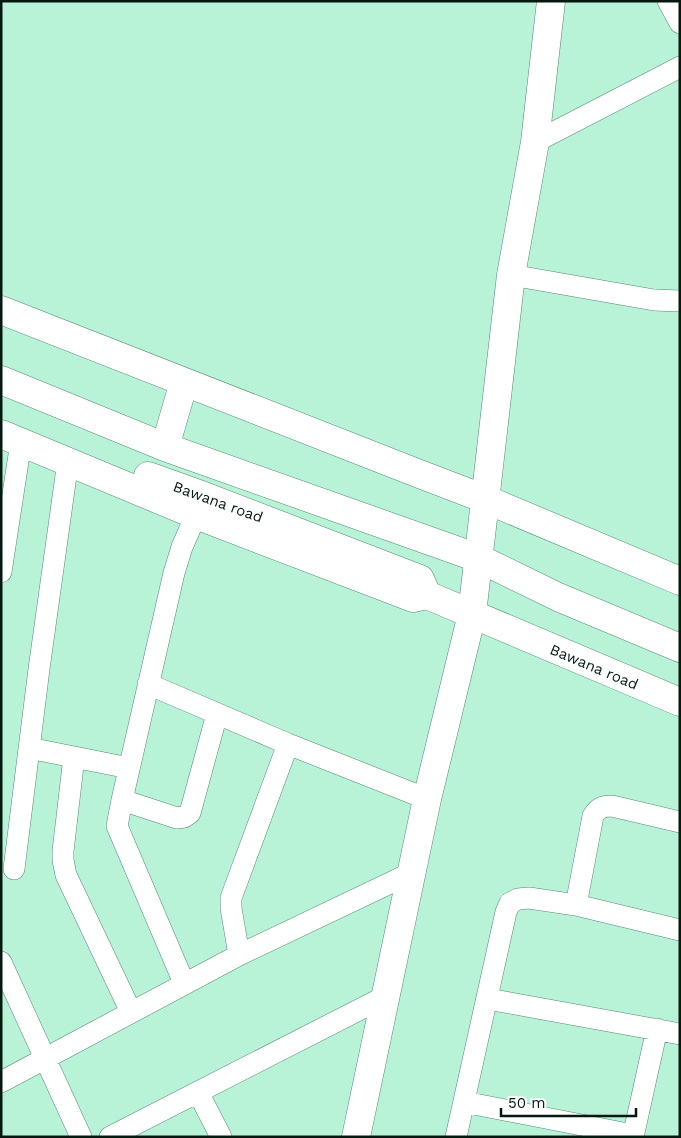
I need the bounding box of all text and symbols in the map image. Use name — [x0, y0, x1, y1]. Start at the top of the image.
street label: Bawana road — [171, 477, 265, 527]
street label: Bawana road — [547, 640, 641, 694]
scale bar — [501, 1086, 636, 1118]
text: 50 m — [508, 1094, 545, 1112]

